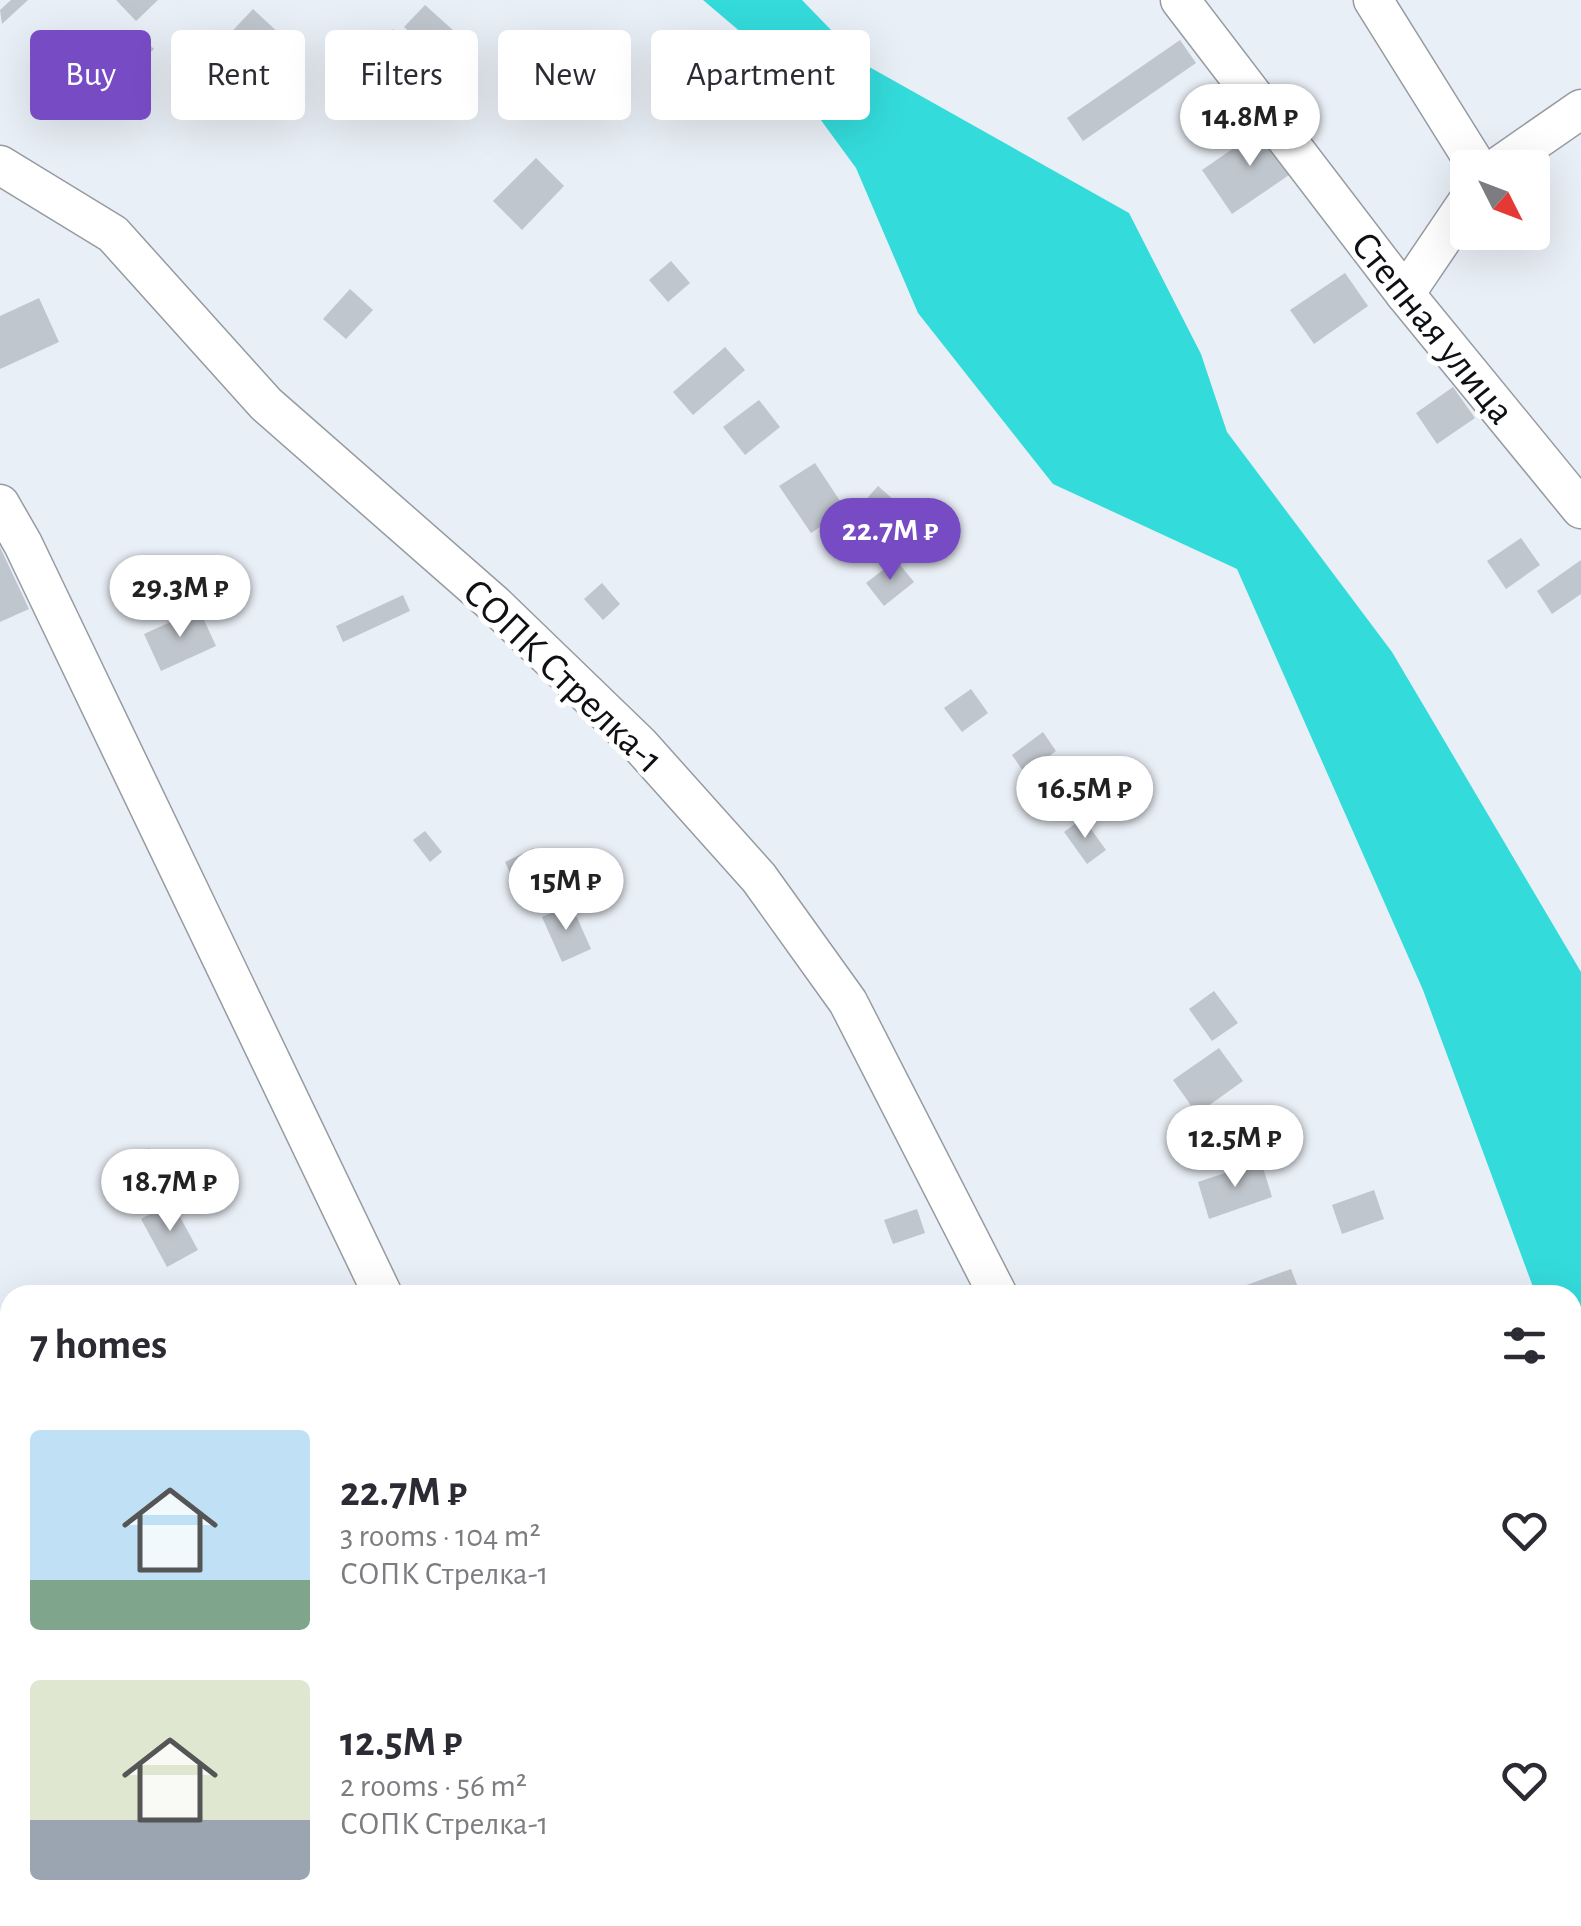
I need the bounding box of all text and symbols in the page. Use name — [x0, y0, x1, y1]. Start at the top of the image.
chip: Buy — [30, 30, 151, 120]
chip: Rent — [171, 30, 305, 120]
chip: Filters — [325, 30, 478, 120]
chip: New — [498, 30, 631, 120]
chip: Apartment — [651, 30, 870, 120]
pin: 14.8M ₽ — [1158, 84, 1342, 169]
text: 14.8M ₽ — [1202, 100, 1298, 132]
north arrow — [1450, 150, 1550, 250]
map controls — [1450, 150, 1550, 250]
street label: Степная улица — [1343, 225, 1522, 432]
pin: 22.7M ₽ — [798, 498, 982, 583]
text: 22.7M ₽ — [842, 514, 938, 546]
pin: 29.3M ₽ — [88, 555, 272, 640]
text: 29.3M ₽ — [132, 571, 228, 603]
street label: СОПК Стрелка-1 — [455, 572, 670, 781]
pin: 16.5M ₽ — [993, 756, 1177, 841]
text: 16.5M ₽ — [1038, 772, 1132, 804]
pin: 15M ₽ — [496, 848, 636, 933]
text: 15M ₽ — [531, 864, 601, 896]
pin: 12.5M ₽ — [1143, 1105, 1327, 1190]
text: 12.5M ₽ — [1188, 1121, 1282, 1153]
pin: 18.7M ₽ — [78, 1149, 262, 1234]
text: 18.7M ₽ — [123, 1165, 217, 1197]
icon: filters — [1497, 1318, 1552, 1373]
text: 7 homes — [30, 1324, 167, 1366]
icon: home — [110, 1470, 230, 1590]
text: 22.7M ₽ — [340, 1471, 467, 1513]
icon: heart — [1497, 1503, 1552, 1558]
text: 3 rooms · 104 m² — [340, 1520, 541, 1552]
text: СОПК Стрелка-1 — [340, 1558, 549, 1590]
icon: home — [110, 1720, 230, 1840]
text: 12.5M ₽ — [340, 1721, 462, 1763]
icon: heart — [1497, 1753, 1552, 1808]
text: 2 rooms · 56 m² — [340, 1770, 527, 1802]
text: СОПК Стрелка-1 — [340, 1808, 549, 1840]

